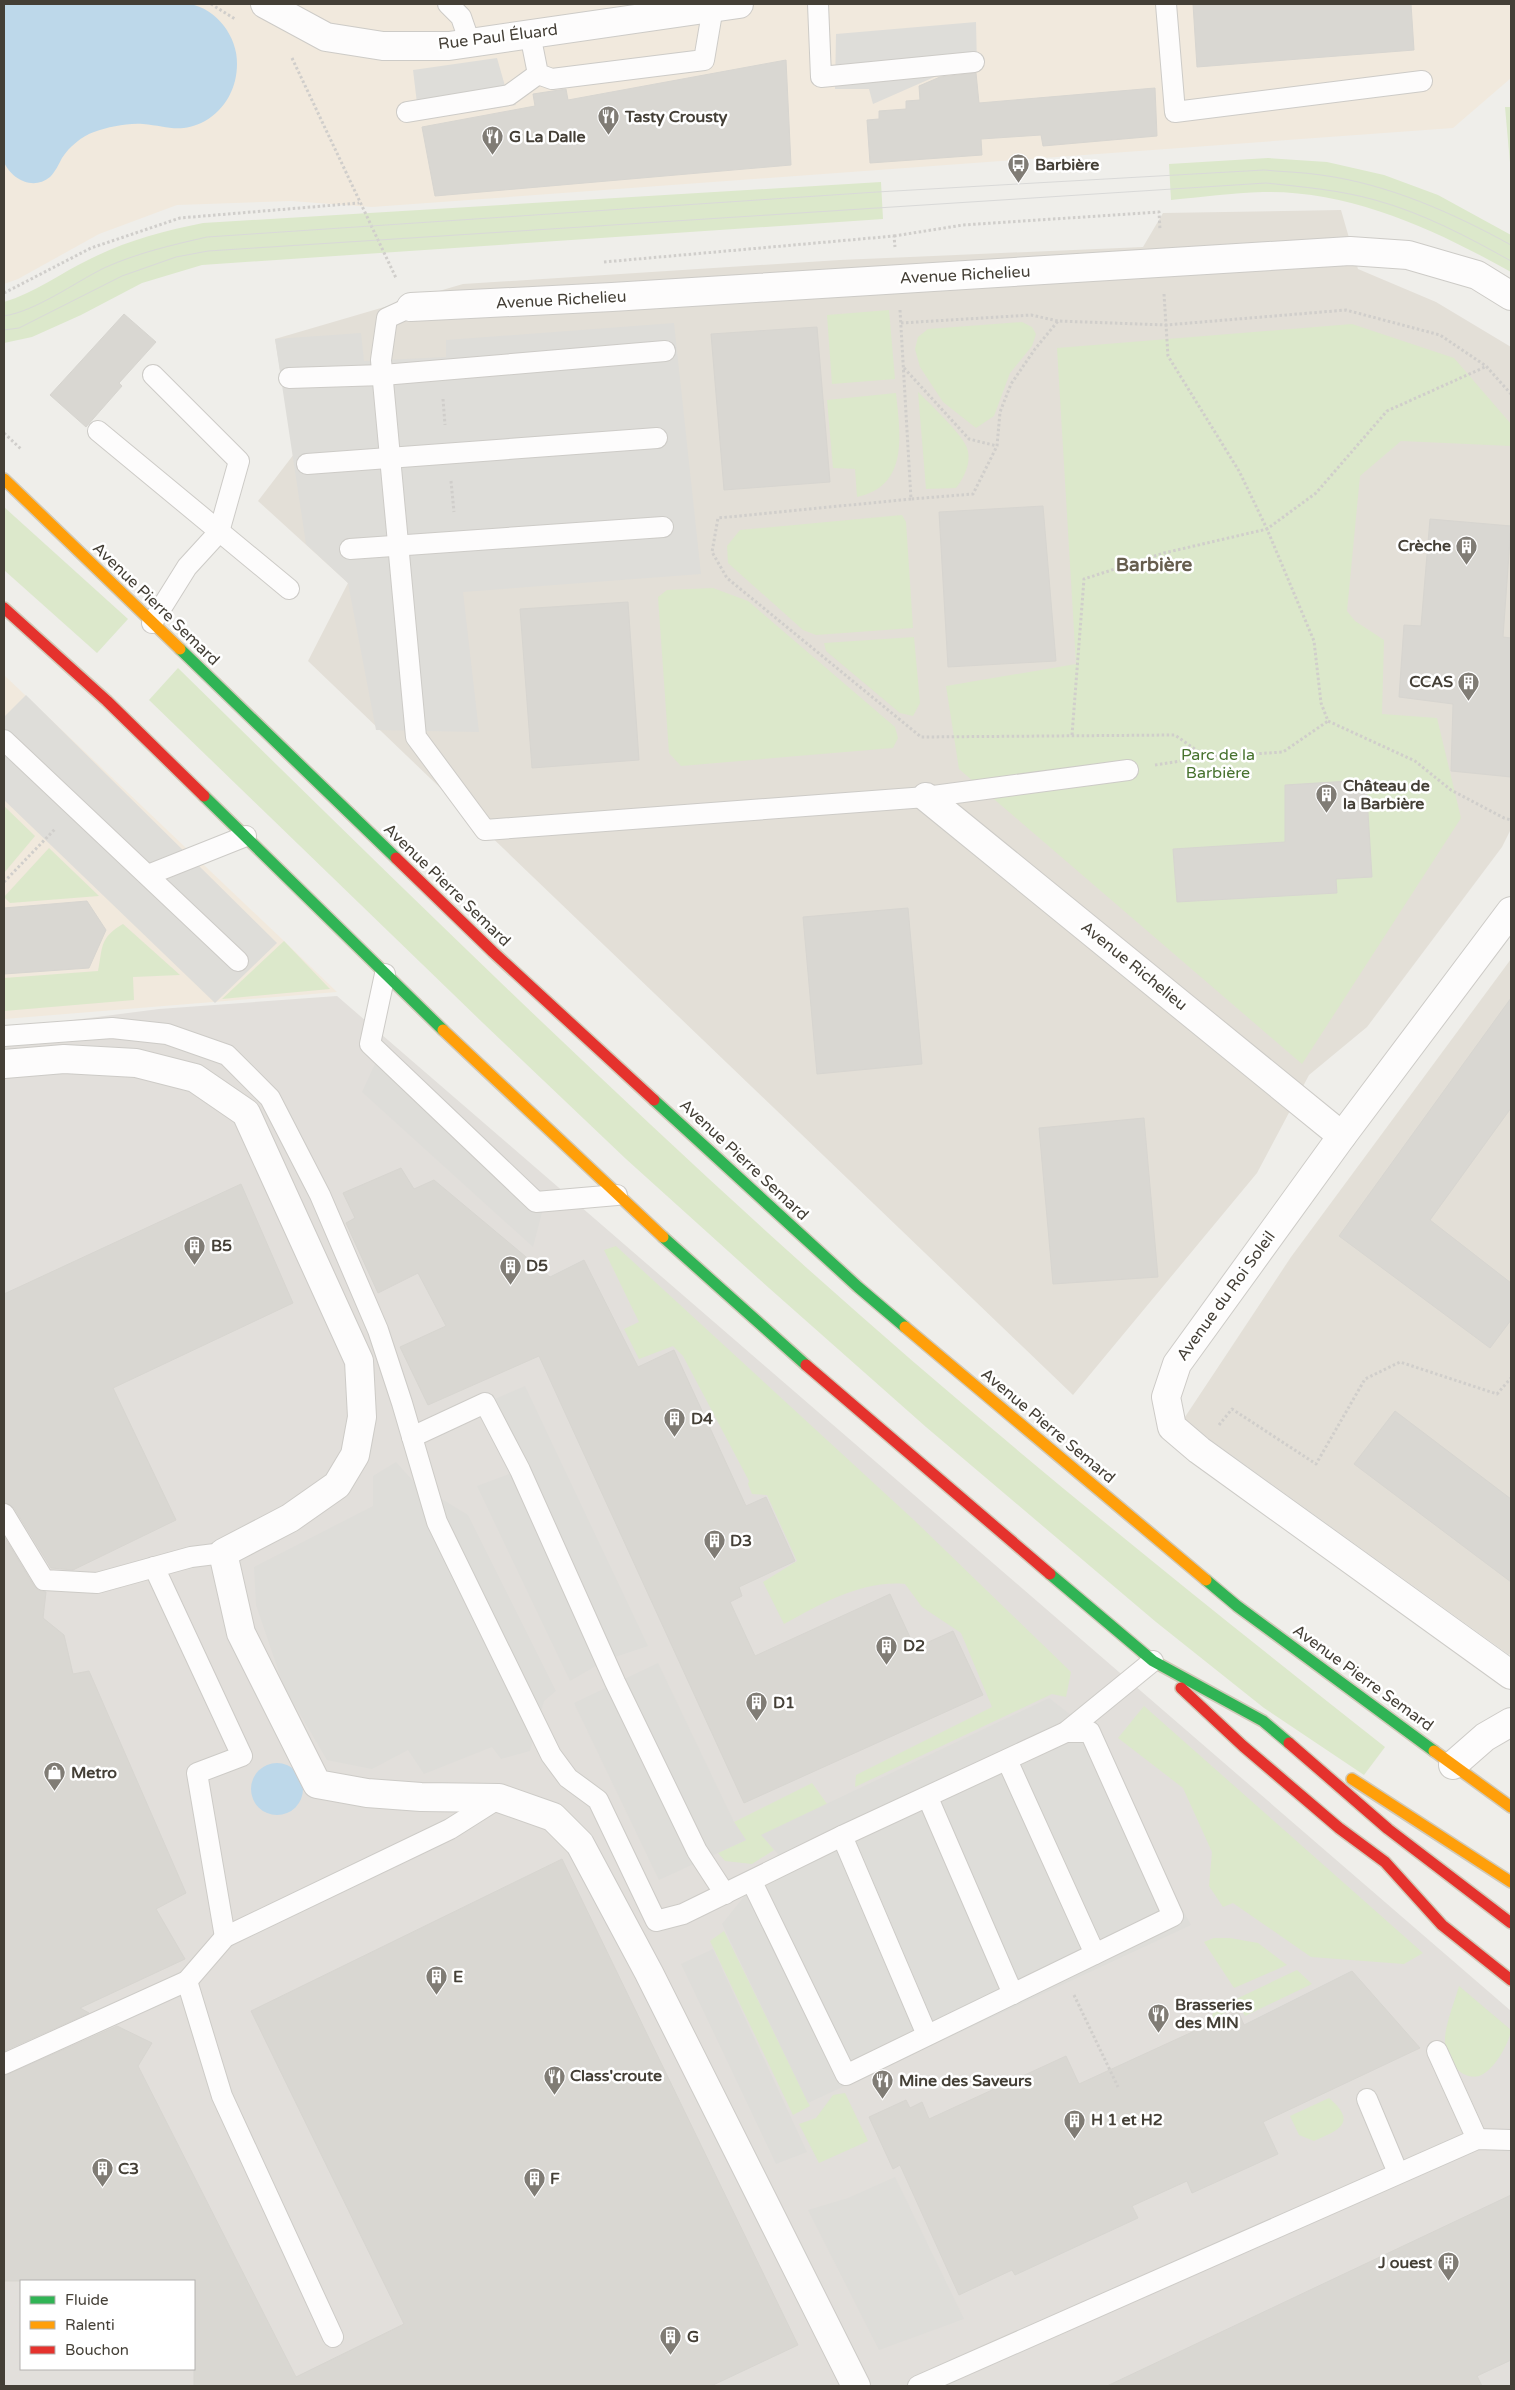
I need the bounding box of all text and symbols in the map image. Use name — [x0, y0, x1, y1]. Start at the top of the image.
street label: Rue Paul Éluard — [437, 20, 559, 54]
restaurant icon: Tasty Crousty — [597, 105, 621, 136]
place label: Tasty Crousty — [624, 107, 728, 127]
restaurant icon: G La Dalle — [481, 125, 505, 156]
place label: G La Dalle — [509, 127, 586, 147]
bus stop icon: Barbière — [1007, 153, 1031, 184]
place label: Barbière — [1035, 155, 1099, 175]
street label: Avenue Richelieu — [899, 262, 1031, 288]
street label: Avenue Richelieu — [495, 287, 627, 313]
building icon: Crèche — [1455, 534, 1479, 565]
place label: Crèche — [1398, 536, 1451, 556]
street label: Avenue Pierre Semard — [88, 538, 224, 670]
district label: Barbière — [1116, 554, 1192, 576]
building icon: CCAS — [1457, 670, 1481, 701]
place label: CCAS — [1409, 672, 1453, 692]
park label: Parc de la Barbière — [1181, 745, 1255, 783]
place label: Château de la Barbière — [1343, 776, 1430, 814]
building icon: Château de la Barbière — [1315, 783, 1339, 814]
street label: Avenue Pierre Semard — [379, 819, 515, 951]
street label: Avenue Richelieu — [1077, 917, 1191, 1015]
street label: Avenue Pierre Semard — [675, 1095, 813, 1225]
street label: Avenue du Roi Soleil — [1172, 1227, 1280, 1365]
building icon: B5 — [183, 1234, 207, 1265]
place label: B5 — [211, 1236, 232, 1256]
building icon: D5 — [498, 1254, 522, 1285]
place label: D5 — [526, 1256, 548, 1276]
street label: Avenue Pierre Semard — [977, 1364, 1119, 1488]
building icon: D4 — [663, 1407, 687, 1438]
place label: D4 — [691, 1409, 713, 1429]
building icon: D3 — [702, 1529, 726, 1560]
place label: D3 — [730, 1531, 752, 1551]
street label: Avenue Pierre Semard — [1289, 1620, 1437, 1736]
building icon: D2 — [875, 1634, 899, 1665]
place label: D2 — [903, 1636, 925, 1656]
building icon: D1 — [745, 1691, 769, 1722]
place label: D1 — [773, 1693, 795, 1713]
shop icon: Metro — [43, 1761, 67, 1792]
place label: Metro — [71, 1763, 117, 1783]
building icon: E — [425, 1965, 449, 1996]
place label: E — [453, 1967, 463, 1987]
place label: Brasseries des MIN — [1175, 1995, 1253, 2033]
restaurant icon: Brasseries des MIN — [1147, 2002, 1171, 2033]
restaurant icon: Class'croute — [542, 2064, 566, 2095]
place label: Class'croute — [570, 2066, 662, 2086]
restaurant icon: Mine des Saveurs — [871, 2069, 895, 2100]
place label: Mine des Saveurs — [899, 2071, 1032, 2091]
building icon: H 1 et H2 — [1063, 2108, 1087, 2139]
place label: H 1 et H2 — [1091, 2110, 1163, 2130]
building icon: C3 — [90, 2157, 114, 2188]
place label: C3 — [118, 2159, 139, 2179]
building icon: F — [522, 2167, 546, 2198]
place label: F — [550, 2169, 560, 2189]
building icon: J ouest — [1436, 2251, 1460, 2282]
place label: J ouest — [1377, 2253, 1433, 2273]
legend — [20, 2280, 195, 2370]
text: Fluide — [65, 2291, 109, 2309]
text: Ralenti — [65, 2316, 115, 2334]
building icon: G — [659, 2325, 683, 2356]
place label: G — [687, 2327, 699, 2347]
text: Bouchon — [65, 2341, 129, 2359]

